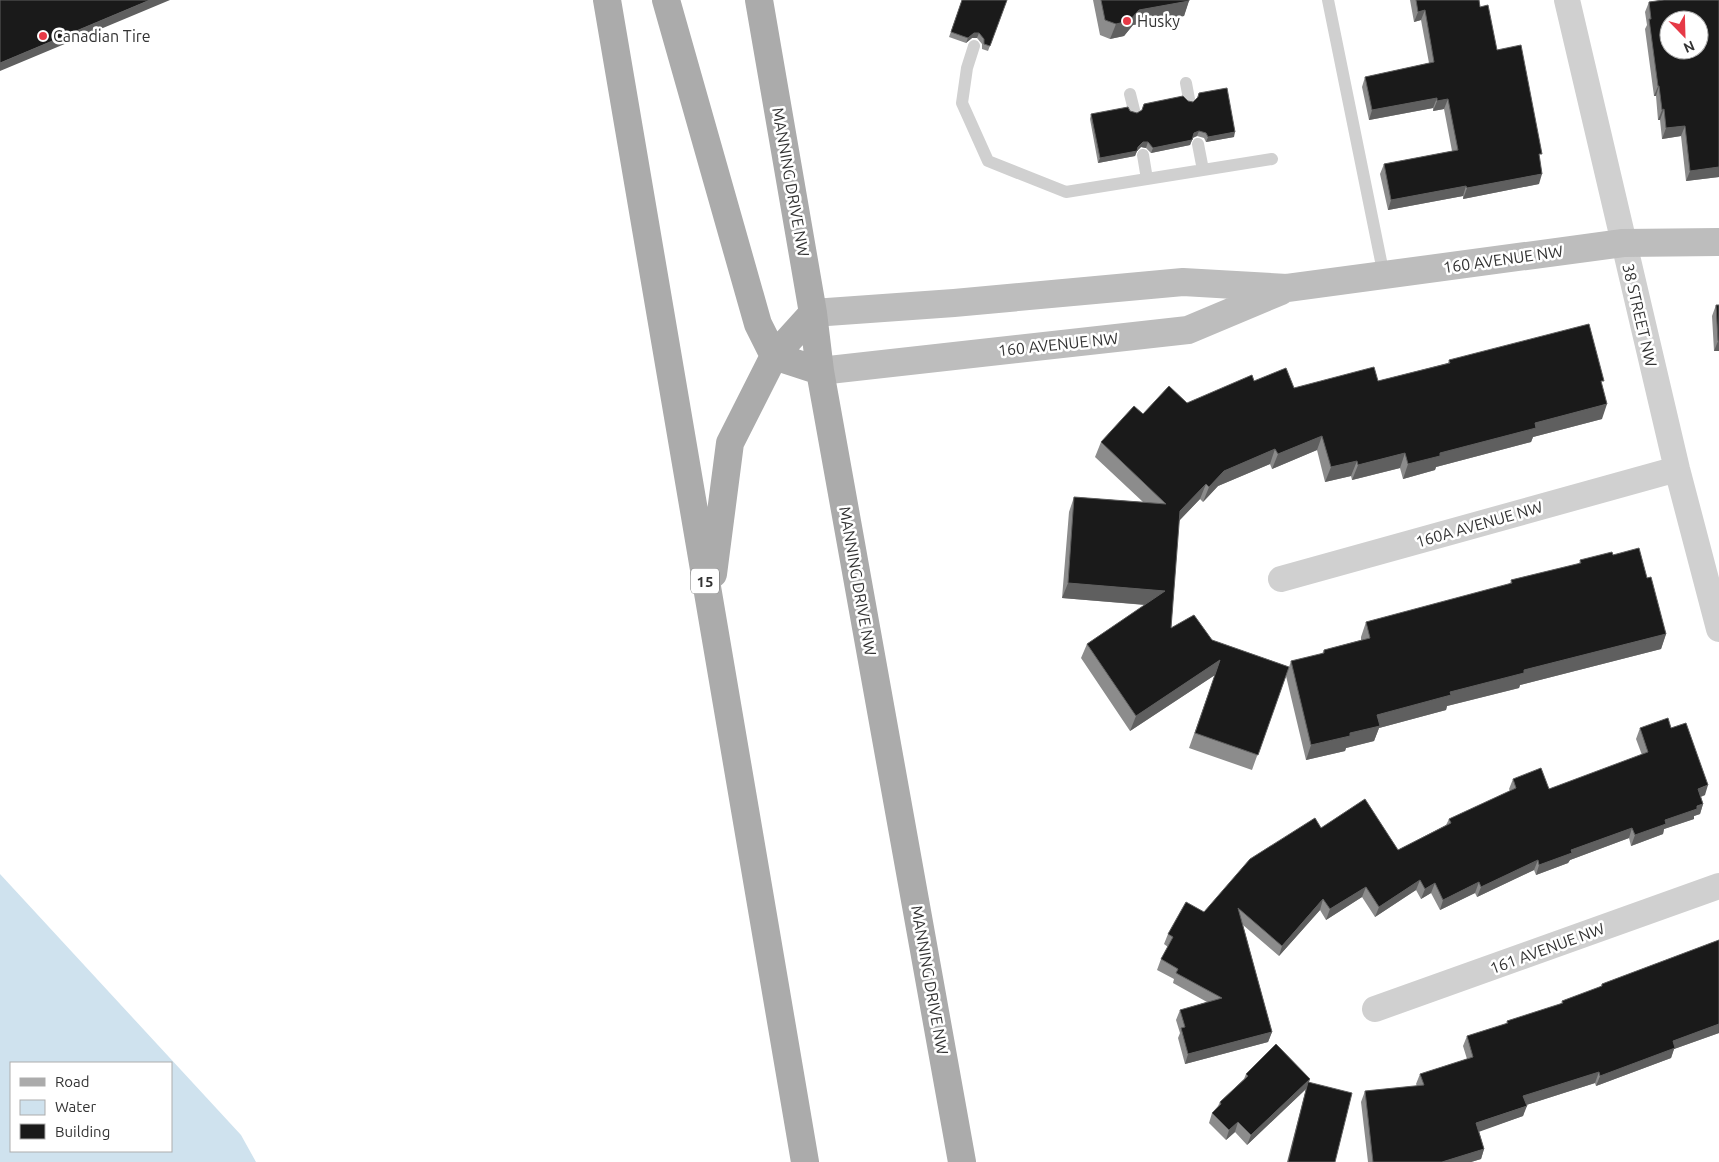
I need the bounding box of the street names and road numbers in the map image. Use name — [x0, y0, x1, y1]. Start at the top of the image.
street label: MANNING DRIVE NW — [769, 106, 813, 258]
street label: 160 AVENUE NW — [1442, 242, 1564, 276]
street label: 38 STREET NW — [1619, 261, 1661, 369]
street label: 160 AVENUE NW — [997, 329, 1119, 359]
street label: 160A AVENUE NW — [1414, 497, 1545, 551]
street label: MANNING DRIVE NW — [836, 505, 880, 657]
road number: 15 — [691, 568, 719, 594]
street label: MANNING DRIVE NW — [908, 904, 952, 1056]
street label: 161 AVENUE NW — [1487, 919, 1607, 977]

